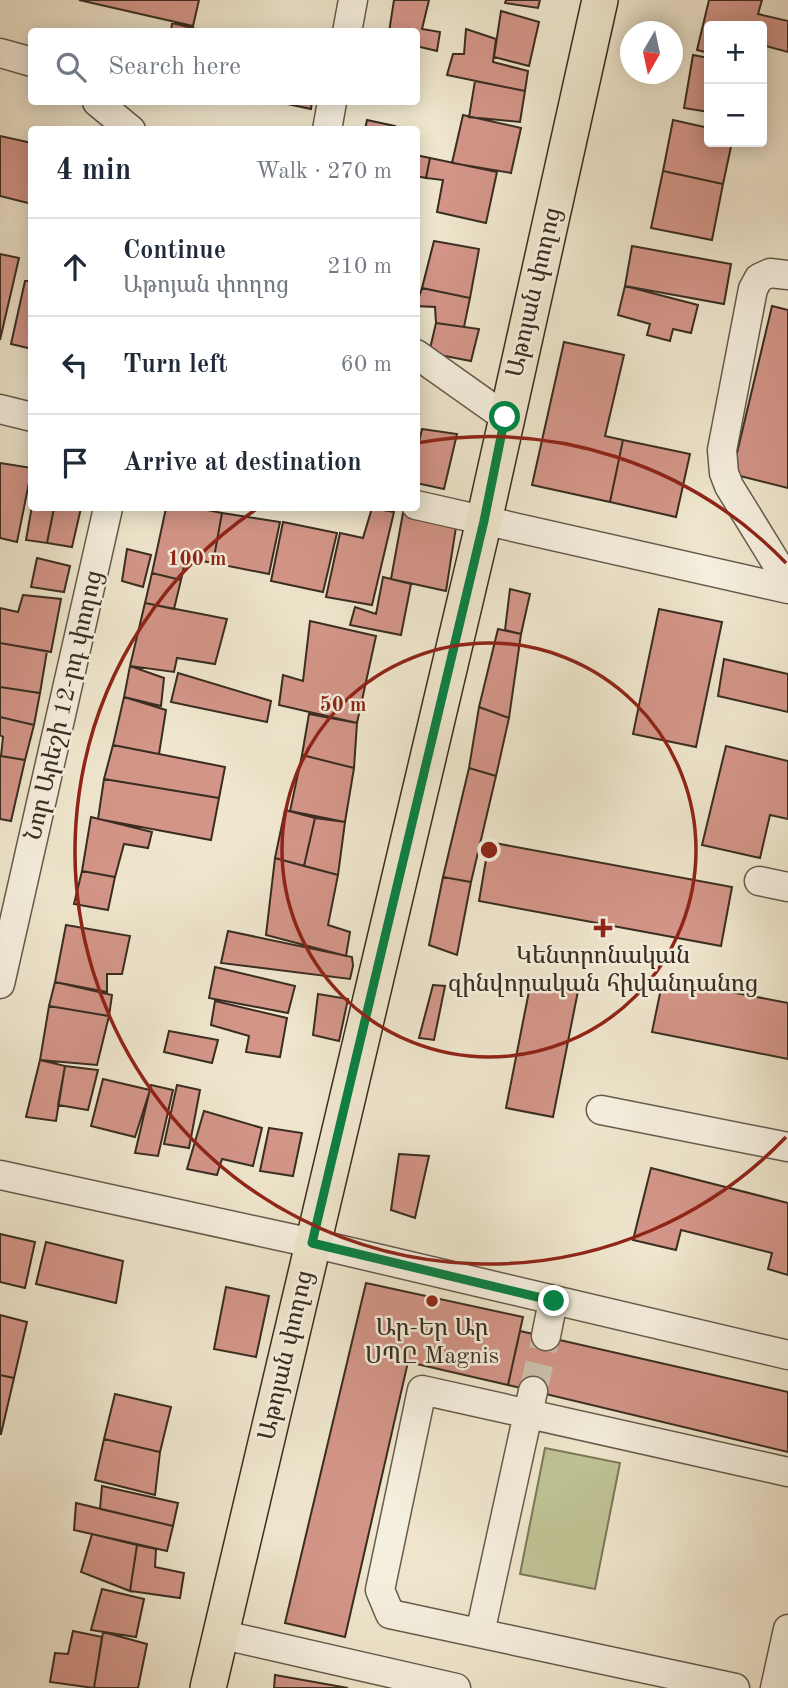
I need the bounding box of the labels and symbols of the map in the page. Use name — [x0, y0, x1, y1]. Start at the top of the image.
north arrow — [620, 21, 683, 84]
street label: Աթոյան փողոց — [504, 205, 566, 380]
route start — [489, 401, 520, 432]
text: 100 m — [167, 549, 227, 570]
street label: Նոր Արեշի 12-րդ փողոց — [22, 568, 108, 843]
text: 50 m — [319, 695, 367, 716]
centre of rings — [477, 838, 501, 862]
marker: Կենտրոնական զինվորական հիվանդանոց — [593, 918, 613, 938]
place label: Կենտրոնական զինվորական հիվանդանոց — [448, 945, 758, 997]
street label: Աթոյան փողոց — [256, 1268, 318, 1443]
route end — [538, 1285, 569, 1316]
marker: Ար-Եր Ար ՍՊԸ Magnis — [424, 1293, 440, 1309]
place label: Ար-Եր Ար ՍՊԸ Magnis — [365, 1317, 499, 1369]

